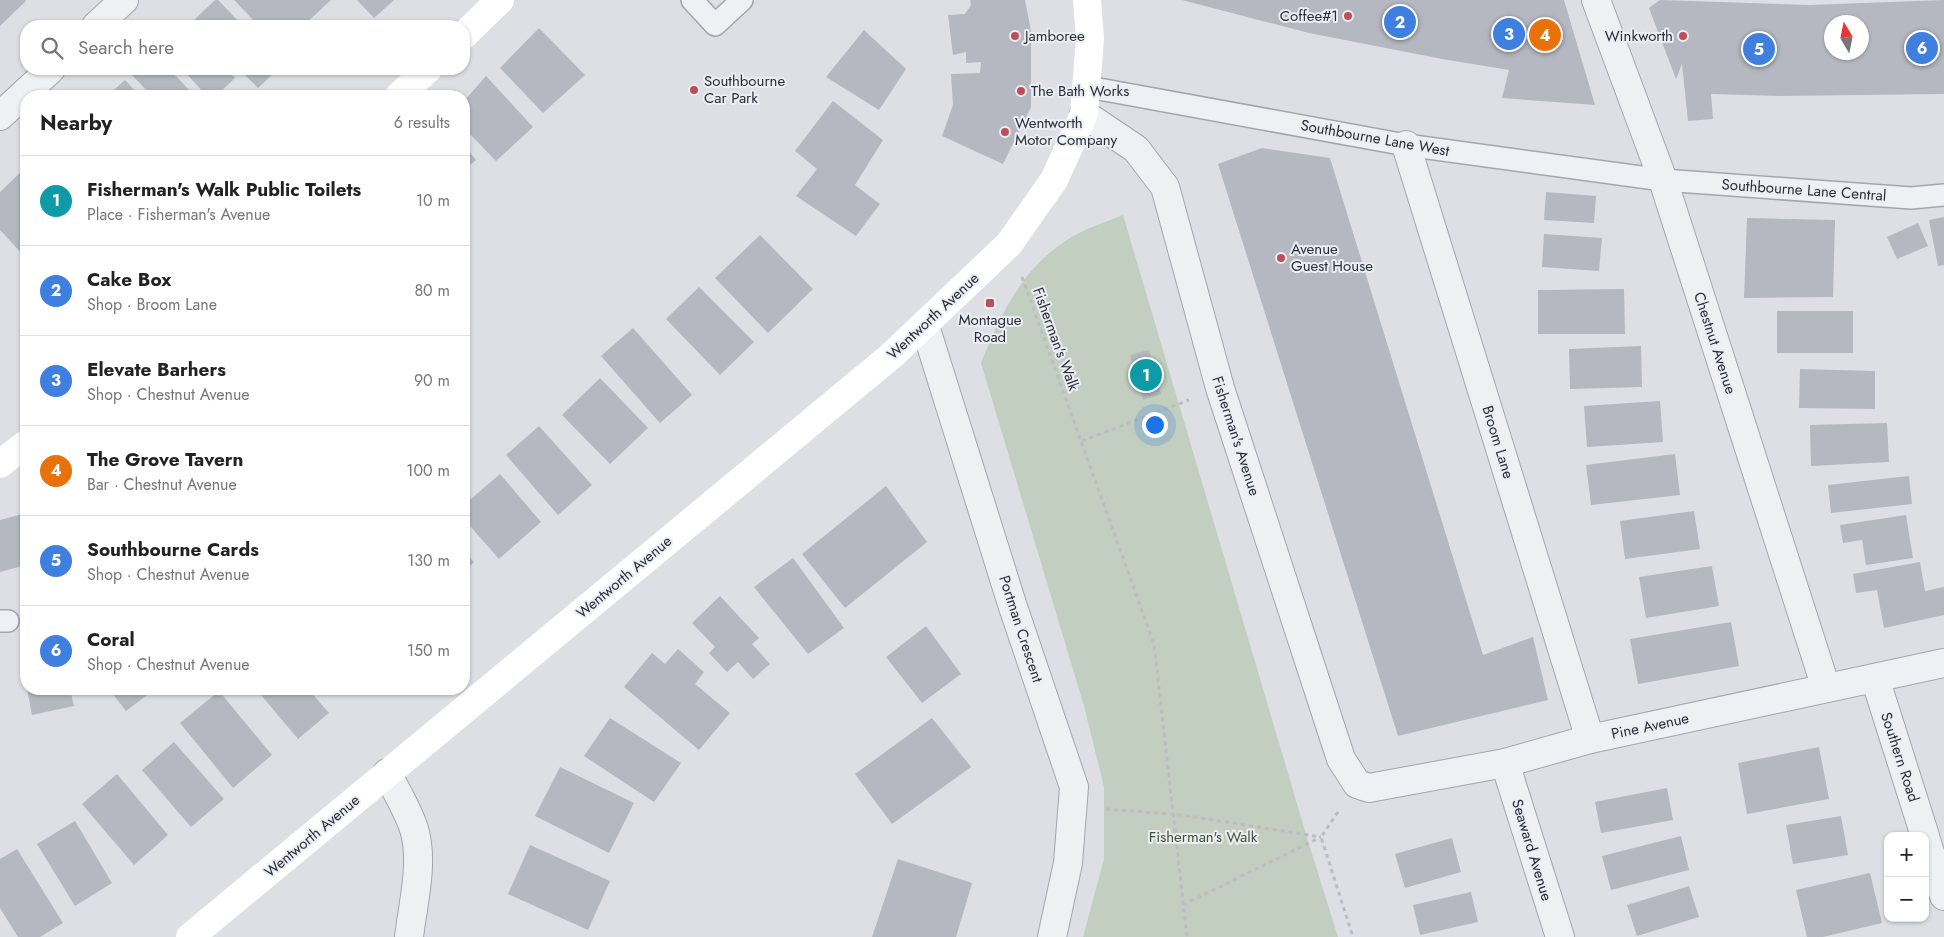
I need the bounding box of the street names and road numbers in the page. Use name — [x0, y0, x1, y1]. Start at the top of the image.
street label: Southbourne Lane West — [1299, 114, 1452, 162]
street label: Southbourne Lane Central — [1721, 173, 1887, 207]
street label: Wentworth Avenue — [882, 267, 984, 365]
street label: Fisherman's Walk — [1027, 284, 1085, 394]
street label: Chestnut Avenue — [1688, 289, 1742, 397]
street label: Fisherman's Avenue — [1206, 373, 1266, 499]
street label: Broom Lane — [1476, 403, 1520, 482]
street label: Wentworth Avenue — [571, 530, 677, 624]
street label: Portman Crescent — [993, 573, 1049, 686]
street label: Pine Avenue — [1609, 707, 1691, 745]
street label: Southern Road — [1875, 709, 1925, 805]
street label: Wentworth Avenue — [259, 789, 365, 883]
street label: Seaward Avenue — [1506, 796, 1558, 904]

